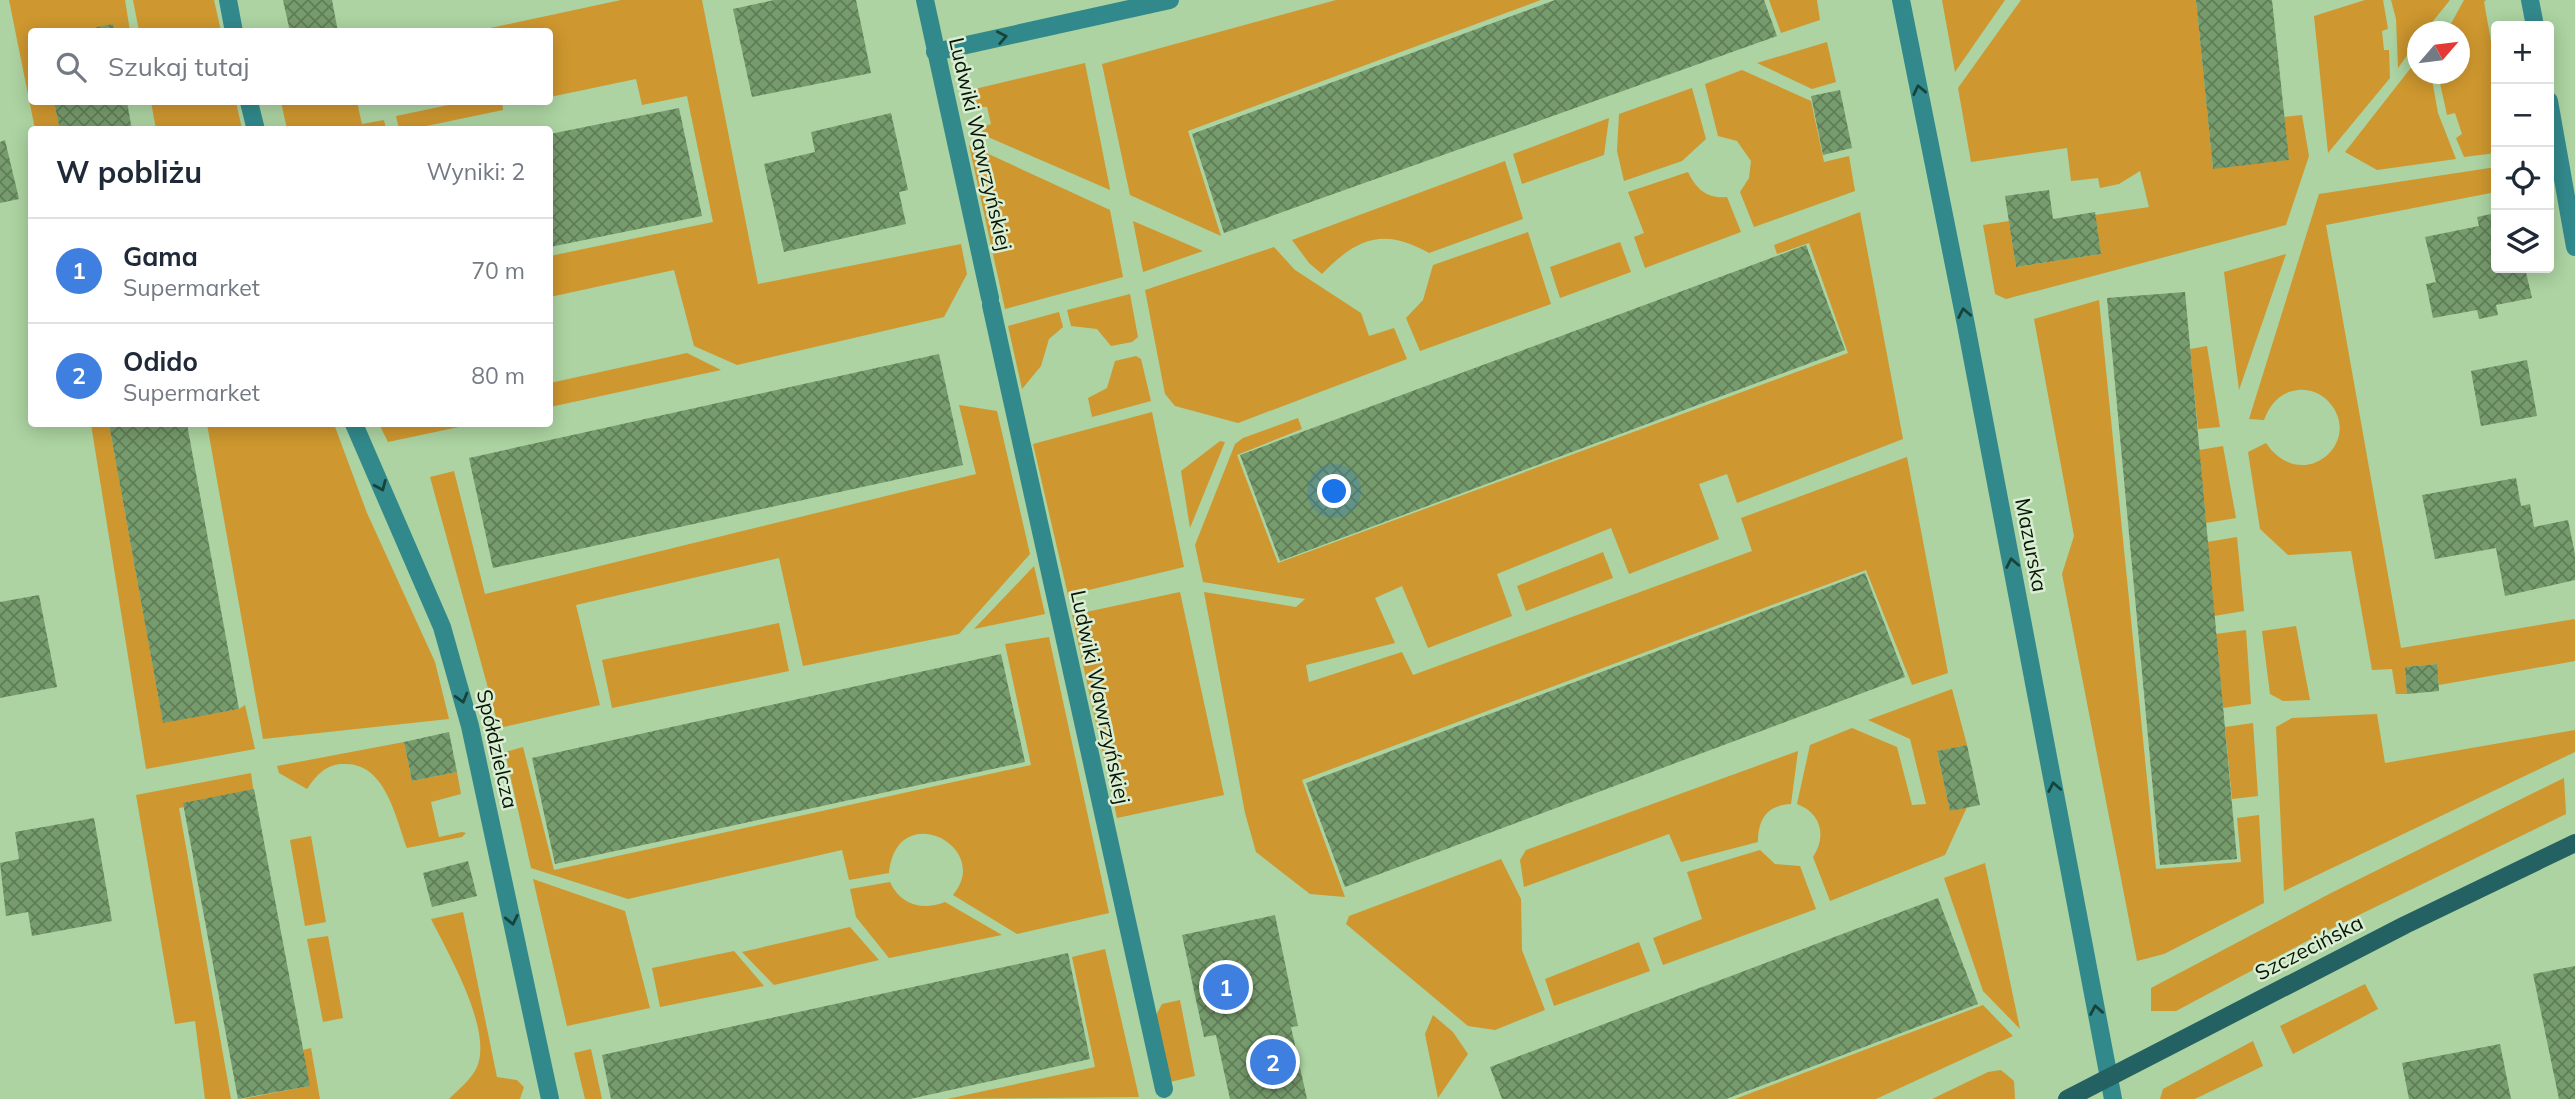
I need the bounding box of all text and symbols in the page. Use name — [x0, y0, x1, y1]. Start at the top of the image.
north arrow — [2407, 21, 2470, 84]
map controls — [2491, 21, 2554, 273]
button: + — [2491, 21, 2554, 84]
search box — [28, 28, 553, 105]
one-way arrow — [996, 31, 1008, 46]
street label: Ludwiki Wawrzyńskiej — [944, 35, 1018, 253]
icon: search — [52, 48, 90, 86]
text: Szukaj tutaj — [108, 50, 250, 83]
one-way arrow — [1912, 84, 1927, 96]
button: − — [2491, 84, 2554, 147]
button: locate — [2491, 147, 2554, 210]
text: W pobliżu — [56, 153, 202, 191]
text: Wyniki: 2 — [427, 157, 525, 186]
button: layers — [2491, 210, 2554, 273]
text: Gama — [123, 240, 198, 273]
text: 1 — [72, 256, 86, 285]
text: 70 m — [471, 256, 525, 285]
text: Supermarket — [123, 273, 260, 302]
one-way arrow — [1958, 307, 1973, 319]
text: Odido — [123, 345, 198, 378]
text: 2 — [72, 361, 86, 390]
text: 80 m — [471, 361, 525, 390]
text: Supermarket — [123, 378, 260, 407]
your location — [1317, 474, 1351, 508]
one-way arrow — [373, 479, 387, 491]
street label: Mazurska — [2010, 496, 2054, 594]
one-way arrow — [2005, 557, 2020, 569]
street label: Ludwiki Wawrzyńskiej — [1066, 588, 1136, 806]
street label: Spółdzielcza — [472, 687, 524, 811]
one-way arrow — [454, 692, 468, 704]
one-way arrow — [2047, 781, 2062, 793]
street label: Szczecińska — [2250, 909, 2367, 985]
one-way arrow — [503, 914, 518, 926]
pin: 1 — [1203, 961, 1249, 1013]
one-way arrow — [2090, 1004, 2105, 1016]
pin: 2 — [1250, 1036, 1296, 1088]

